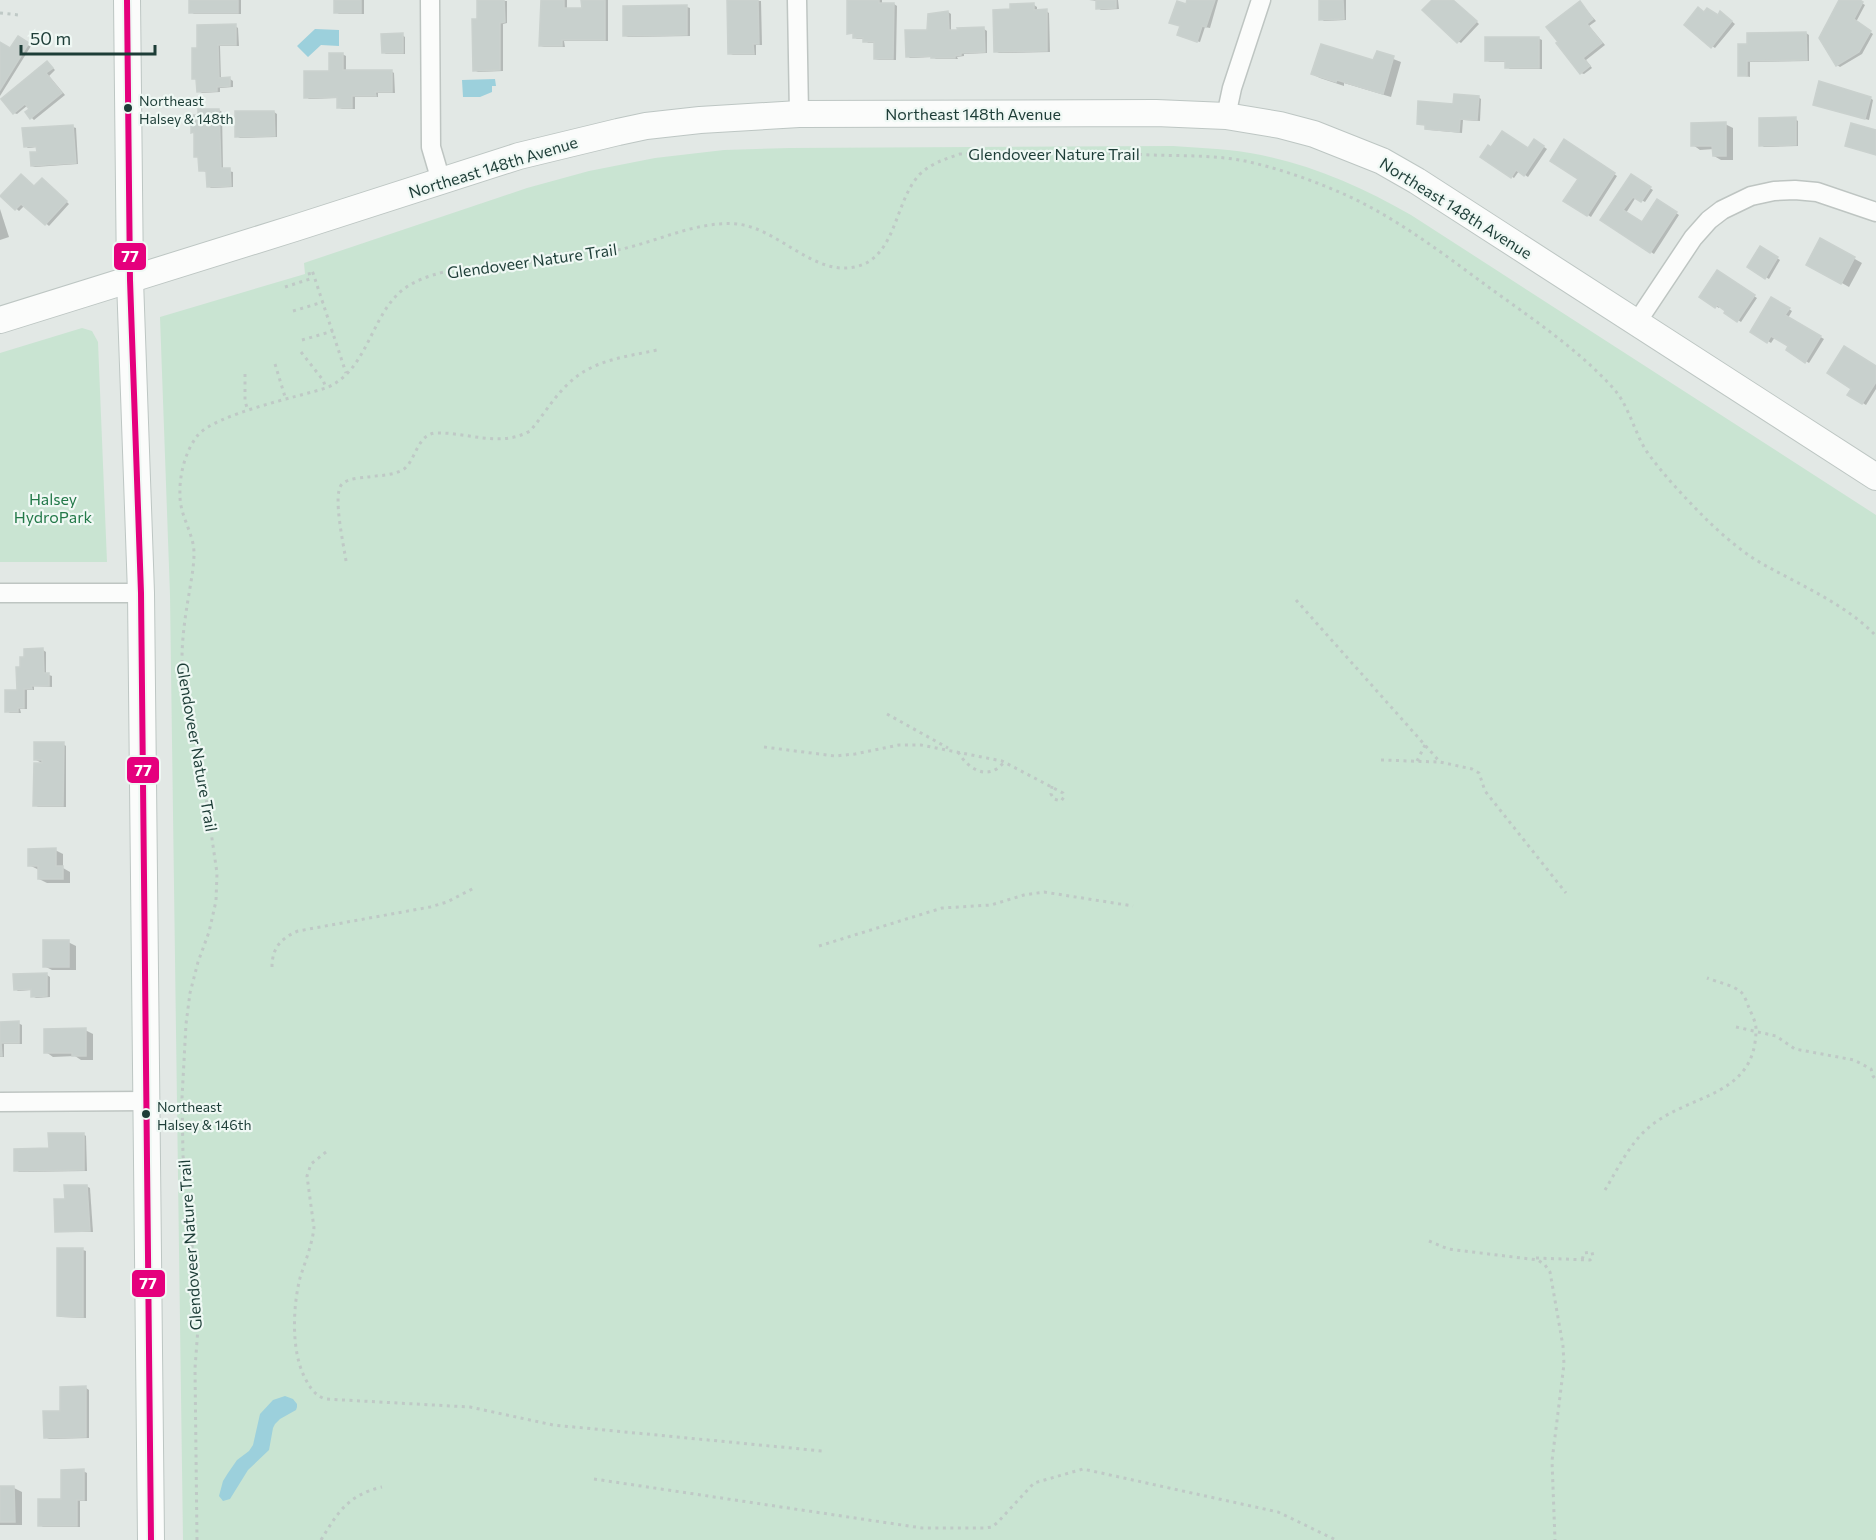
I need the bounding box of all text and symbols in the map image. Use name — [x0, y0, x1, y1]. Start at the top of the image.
scale bar — [21, 18, 154, 56]
text: 50 m — [30, 27, 71, 49]
place label: Northeast Halsey & 148th — [139, 92, 233, 127]
marker: Northeast Halsey & 148th — [122, 102, 134, 114]
street label: Northeast 148th Avenue — [885, 104, 1061, 123]
street label: Northeast 148th Avenue — [406, 132, 580, 201]
street label: Glendoveer Nature Trail — [968, 144, 1140, 163]
street label: Northeast 148th Avenue — [1377, 153, 1536, 262]
street label: Glendoveer Nature Trail — [446, 239, 618, 282]
line badge: 77 — [113, 242, 147, 271]
text: 77 — [121, 246, 139, 265]
park label: Halsey HydroPark — [14, 489, 93, 526]
street label: Glendoveer Nature Trail — [173, 661, 222, 833]
line badge: 77 — [126, 756, 160, 784]
text: 77 — [134, 760, 152, 779]
place label: Northeast Halsey & 146th — [157, 1098, 251, 1133]
marker: Northeast Halsey & 146th — [140, 1108, 152, 1120]
street label: Glendoveer Nature Trail — [174, 1159, 205, 1331]
line badge: 77 — [131, 1269, 166, 1298]
text: 77 — [139, 1273, 157, 1292]

